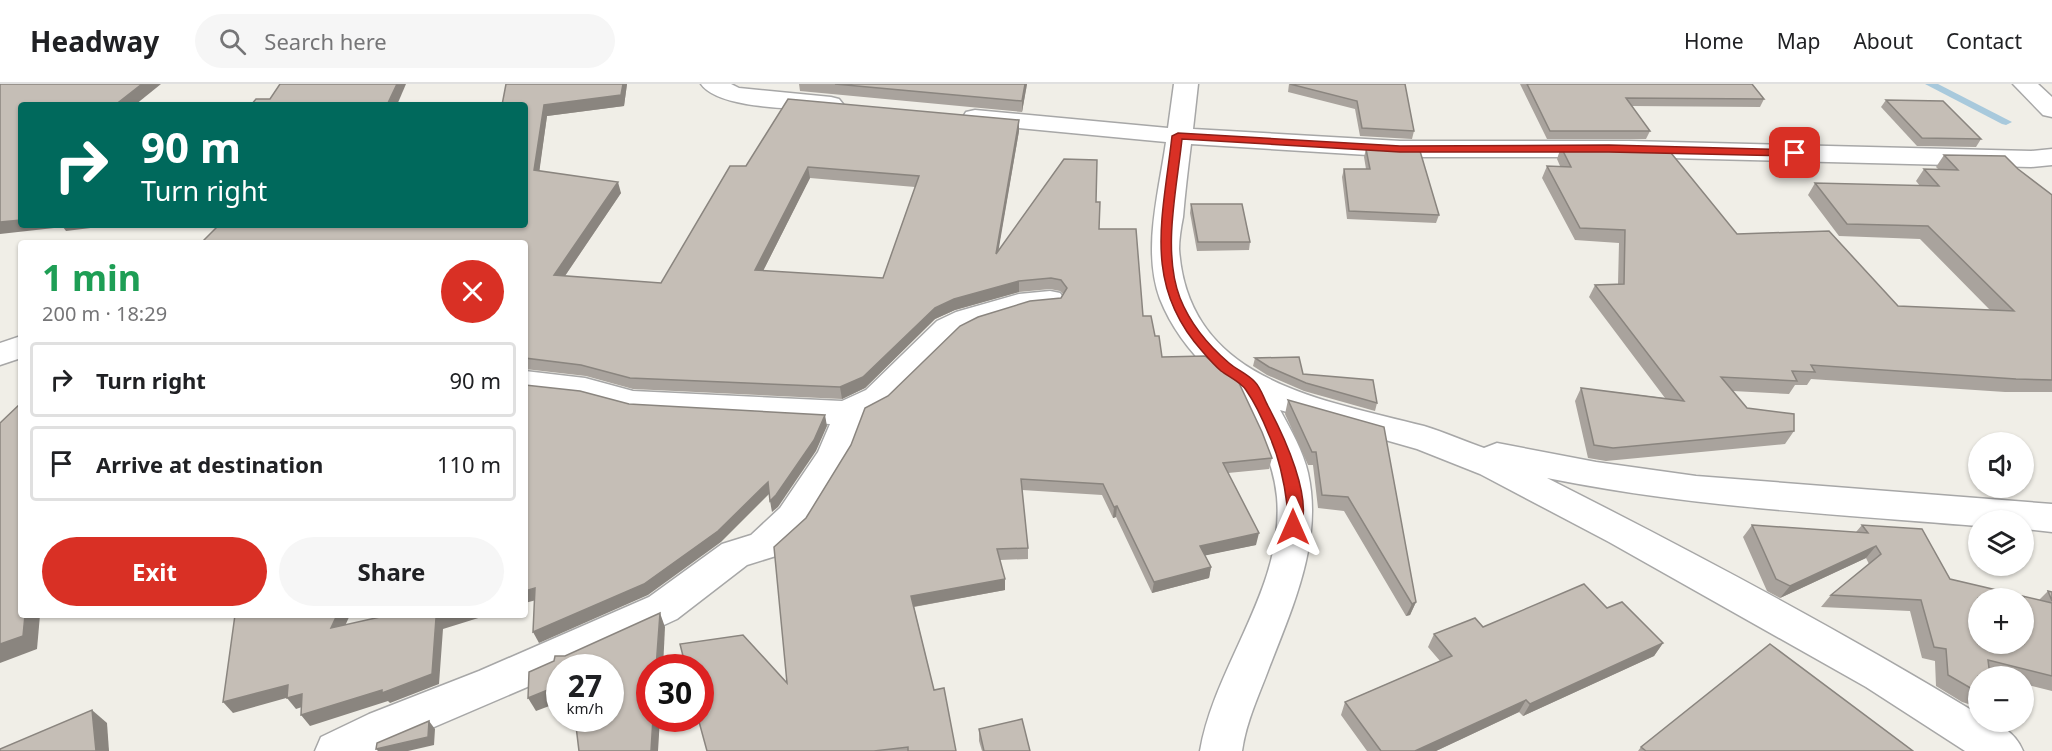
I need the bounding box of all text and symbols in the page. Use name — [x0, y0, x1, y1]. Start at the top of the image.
search box — [195, 14, 615, 68]
text: Headway — [30, 22, 159, 60]
icon: search — [216, 25, 249, 58]
text: Search here — [264, 26, 387, 56]
text: Home — [1684, 27, 1744, 55]
text: Map — [1777, 27, 1820, 55]
text: About — [1853, 27, 1913, 55]
text: Contact — [1946, 27, 2022, 55]
text: 90 m — [141, 118, 241, 175]
icon: right — [42, 126, 120, 204]
pin — [1769, 127, 1820, 178]
icon: arrive — [1778, 136, 1811, 169]
text: Turn right — [141, 172, 267, 209]
text: 1 min — [42, 253, 141, 302]
button: close — [441, 260, 504, 323]
text: 200 m · 18:29 — [42, 300, 167, 327]
icon: right — [45, 363, 78, 396]
text: Turn right — [96, 365, 206, 395]
text: 90 m — [450, 365, 501, 395]
map controls — [1968, 432, 2034, 732]
button: sound — [1968, 432, 2034, 498]
icon: arrive — [45, 447, 78, 480]
text: Arrive at destination — [96, 449, 323, 479]
text: 110 m — [437, 449, 501, 479]
position arrow — [1261, 495, 1325, 559]
button: layers — [1968, 510, 2034, 576]
button: Exit — [42, 537, 267, 606]
button: Share — [279, 537, 504, 606]
button: + — [1968, 588, 2034, 654]
speed limit sign: 30 — [636, 654, 714, 732]
text: 27 — [568, 665, 602, 706]
button: − — [1968, 666, 2034, 732]
text: km/h — [567, 698, 603, 718]

